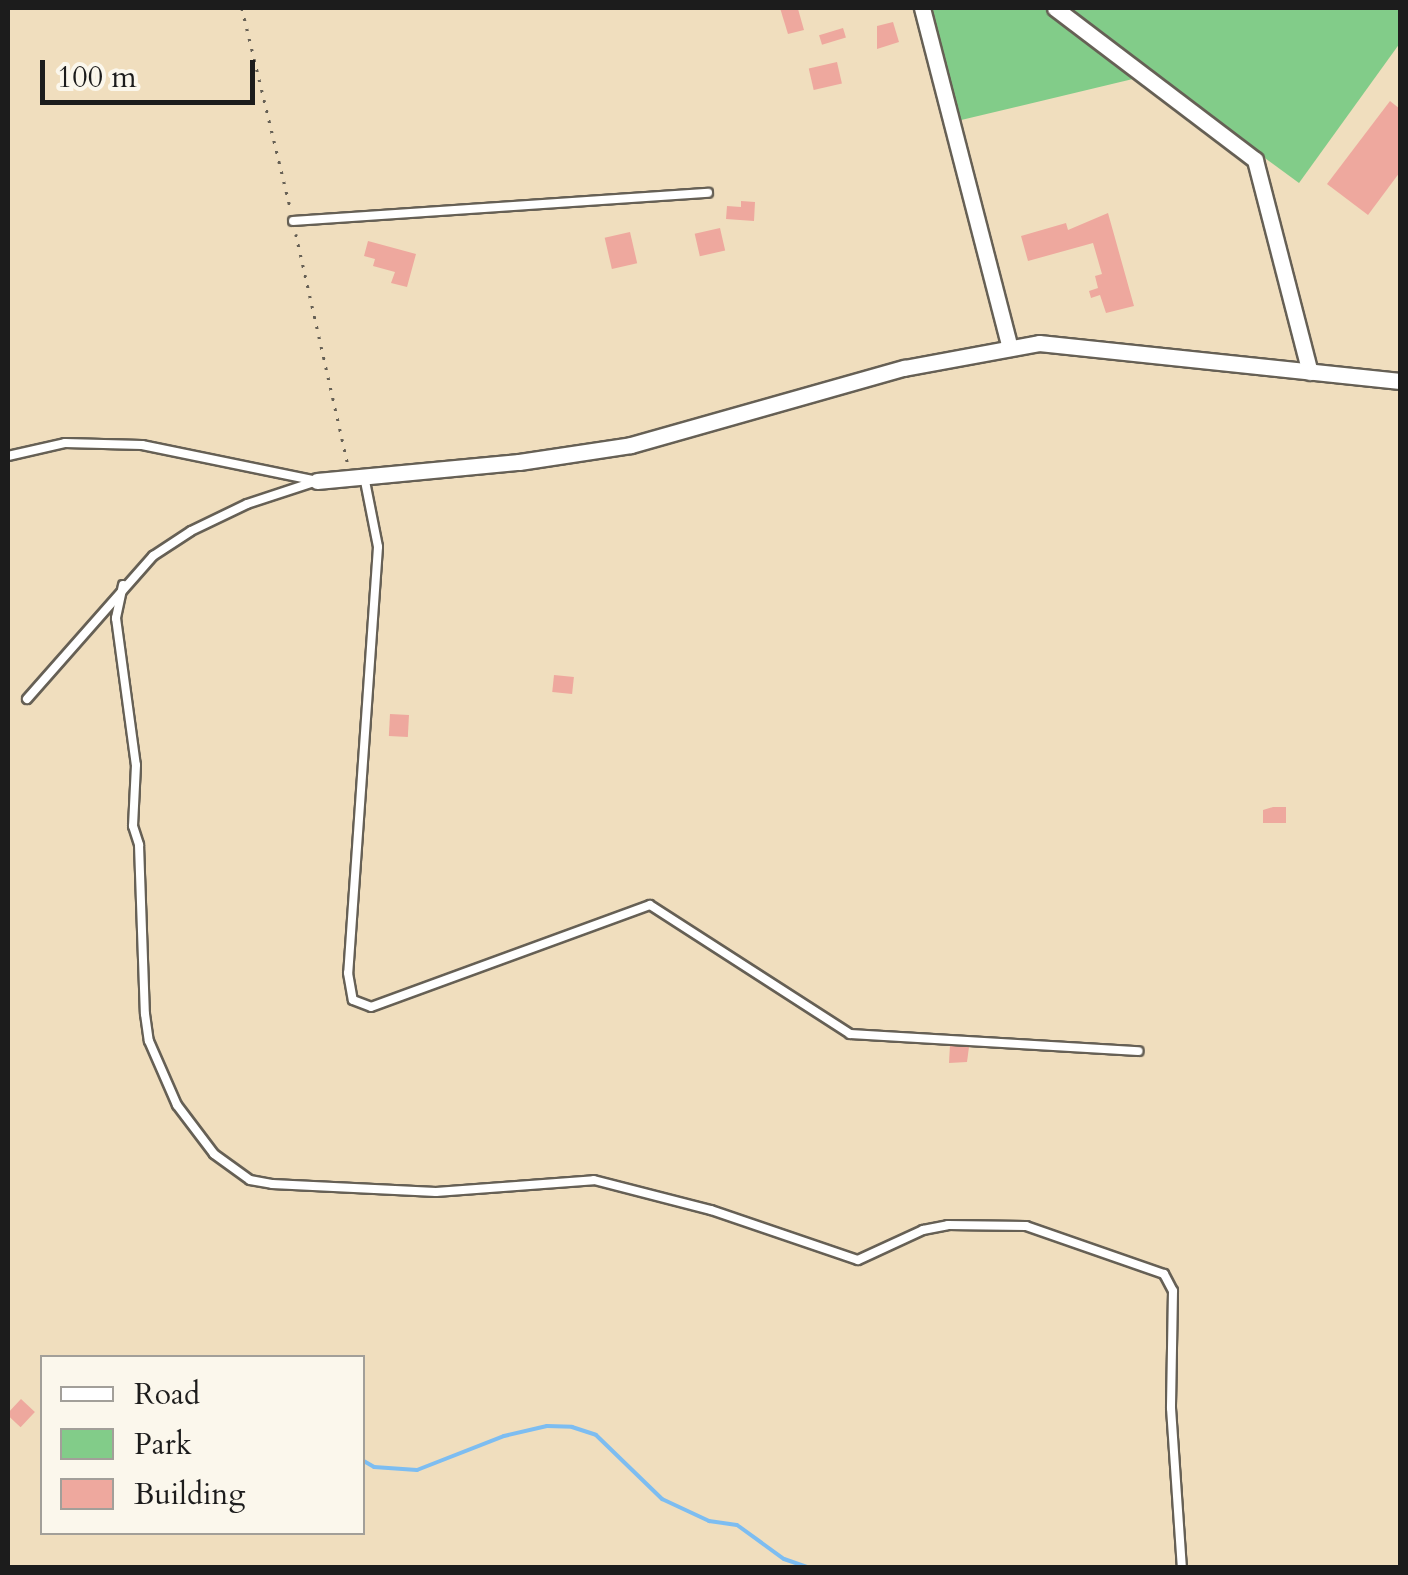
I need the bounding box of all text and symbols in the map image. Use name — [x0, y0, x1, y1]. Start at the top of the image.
scale bar — [45, 40, 260, 102]
text: 100 m — [57, 57, 137, 98]
legend — [40, 1355, 365, 1535]
text: Road — [134, 1374, 200, 1415]
text: Park — [134, 1424, 192, 1465]
text: Building — [134, 1474, 245, 1515]

